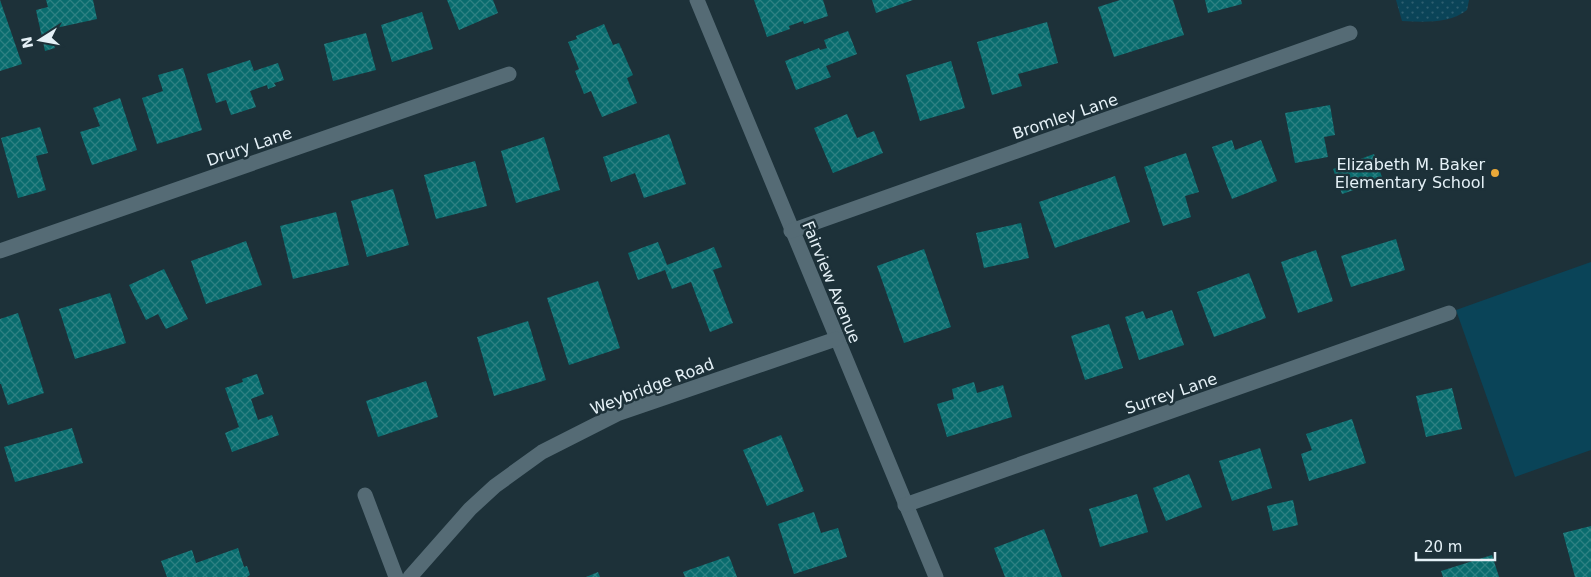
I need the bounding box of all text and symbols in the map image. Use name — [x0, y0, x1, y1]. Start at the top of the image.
north arrow — [15, 15, 65, 65]
text: N — [18, 35, 36, 50]
street label: Bromley Lane — [1010, 90, 1120, 143]
street label: Drury Lane — [204, 123, 294, 170]
place label: Elizabeth M. Baker Elementary School — [1335, 155, 1485, 192]
marker: Elizabeth M. Baker Elementary School — [1489, 167, 1501, 179]
street label: Fairview Avenue — [798, 218, 865, 346]
street label: Weybridge Road — [588, 354, 717, 419]
street label: Surrey Lane — [1123, 369, 1220, 418]
scale bar — [1416, 530, 1495, 562]
text: 20 m — [1424, 538, 1462, 556]

